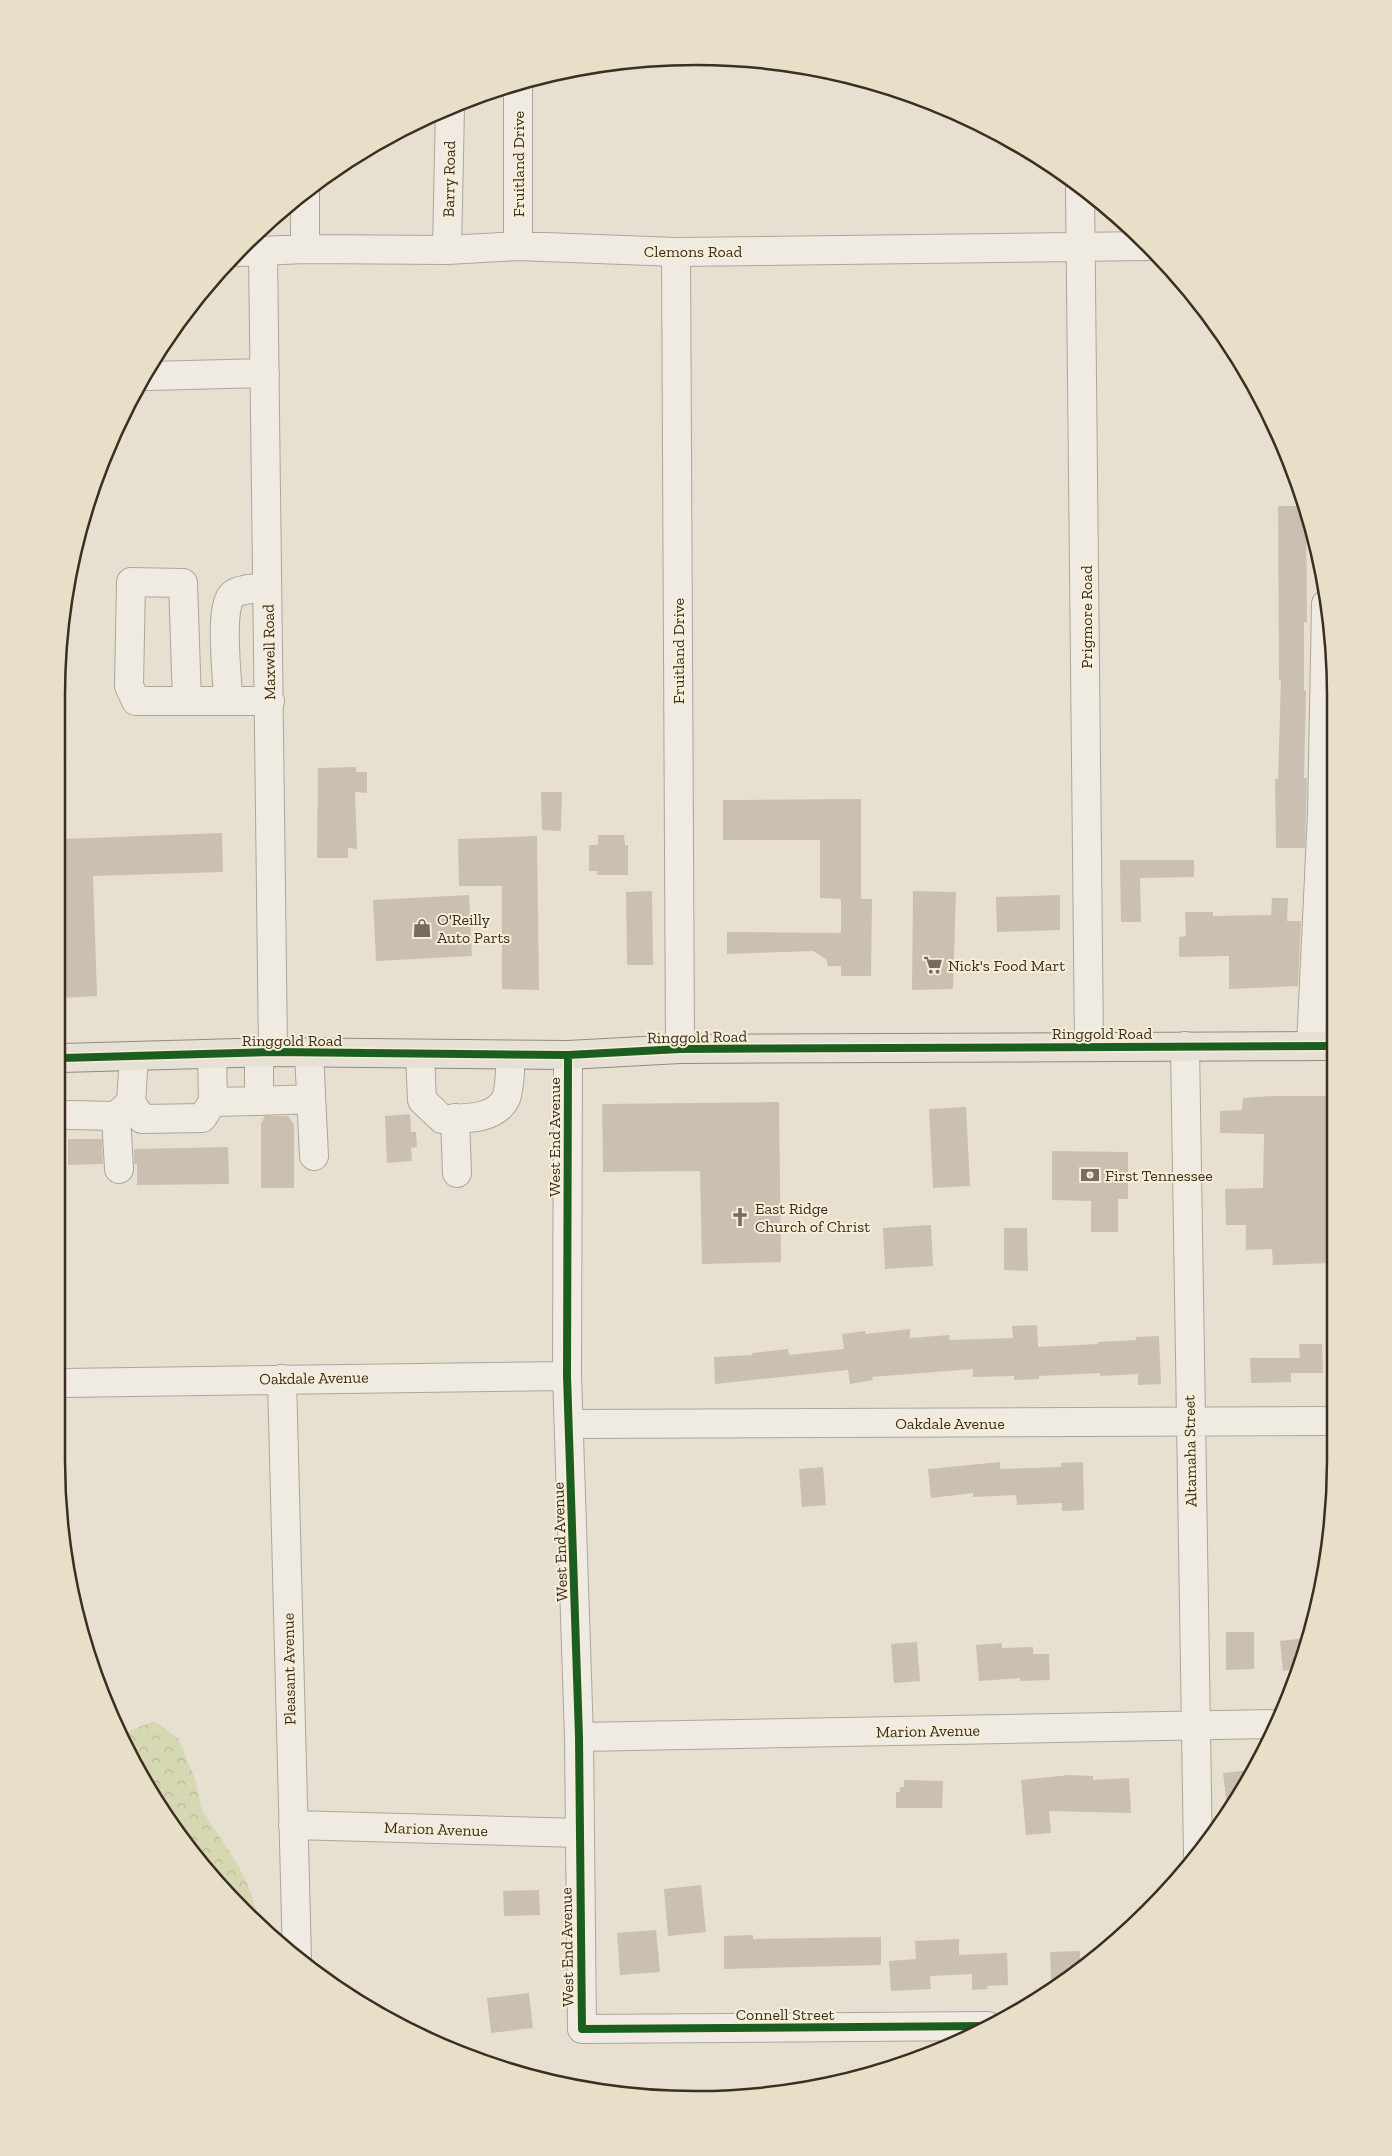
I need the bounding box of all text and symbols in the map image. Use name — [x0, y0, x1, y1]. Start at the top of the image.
street label: Fruitland Drive — [509, 111, 528, 217]
street label: Barry Road — [439, 140, 459, 217]
street label: Clemons Road — [644, 242, 742, 261]
street label: Prigmore Road — [1077, 565, 1096, 669]
street label: Fruitland Drive — [669, 598, 688, 704]
street label: Maxwell Road — [259, 604, 279, 700]
place label: O'Reilly Auto Parts — [437, 910, 510, 947]
shop icon: O'Reilly Auto Parts — [411, 917, 433, 939]
supermarket icon: Nick's Food Mart — [922, 954, 944, 976]
place label: Nick's Food Mart — [948, 956, 1065, 975]
street label: Ringgold Road — [1052, 1024, 1152, 1043]
street label: Ringgold Road — [647, 1027, 748, 1047]
street label: Ringgold Road — [242, 1031, 342, 1050]
street label: West End Avenue — [545, 1077, 564, 1197]
bank icon: First Tennessee — [1079, 1164, 1101, 1186]
place label: First Tennessee — [1105, 1166, 1213, 1185]
place label: East Ridge Church of Christ — [755, 1199, 870, 1236]
church icon: East Ridge Church of Christ — [729, 1206, 751, 1228]
street label: Oakdale Avenue — [259, 1368, 369, 1388]
street label: Altamaha Street — [1180, 1395, 1200, 1507]
street label: Oakdale Avenue — [895, 1414, 1005, 1433]
street label: West End Avenue — [548, 1482, 572, 1602]
street label: Pleasant Avenue — [279, 1613, 299, 1725]
street label: Marion Avenue — [876, 1721, 980, 1741]
street label: Marion Avenue — [384, 1818, 488, 1840]
street label: West End Avenue — [556, 1887, 578, 2007]
street label: Connell Street — [736, 2005, 834, 2024]

